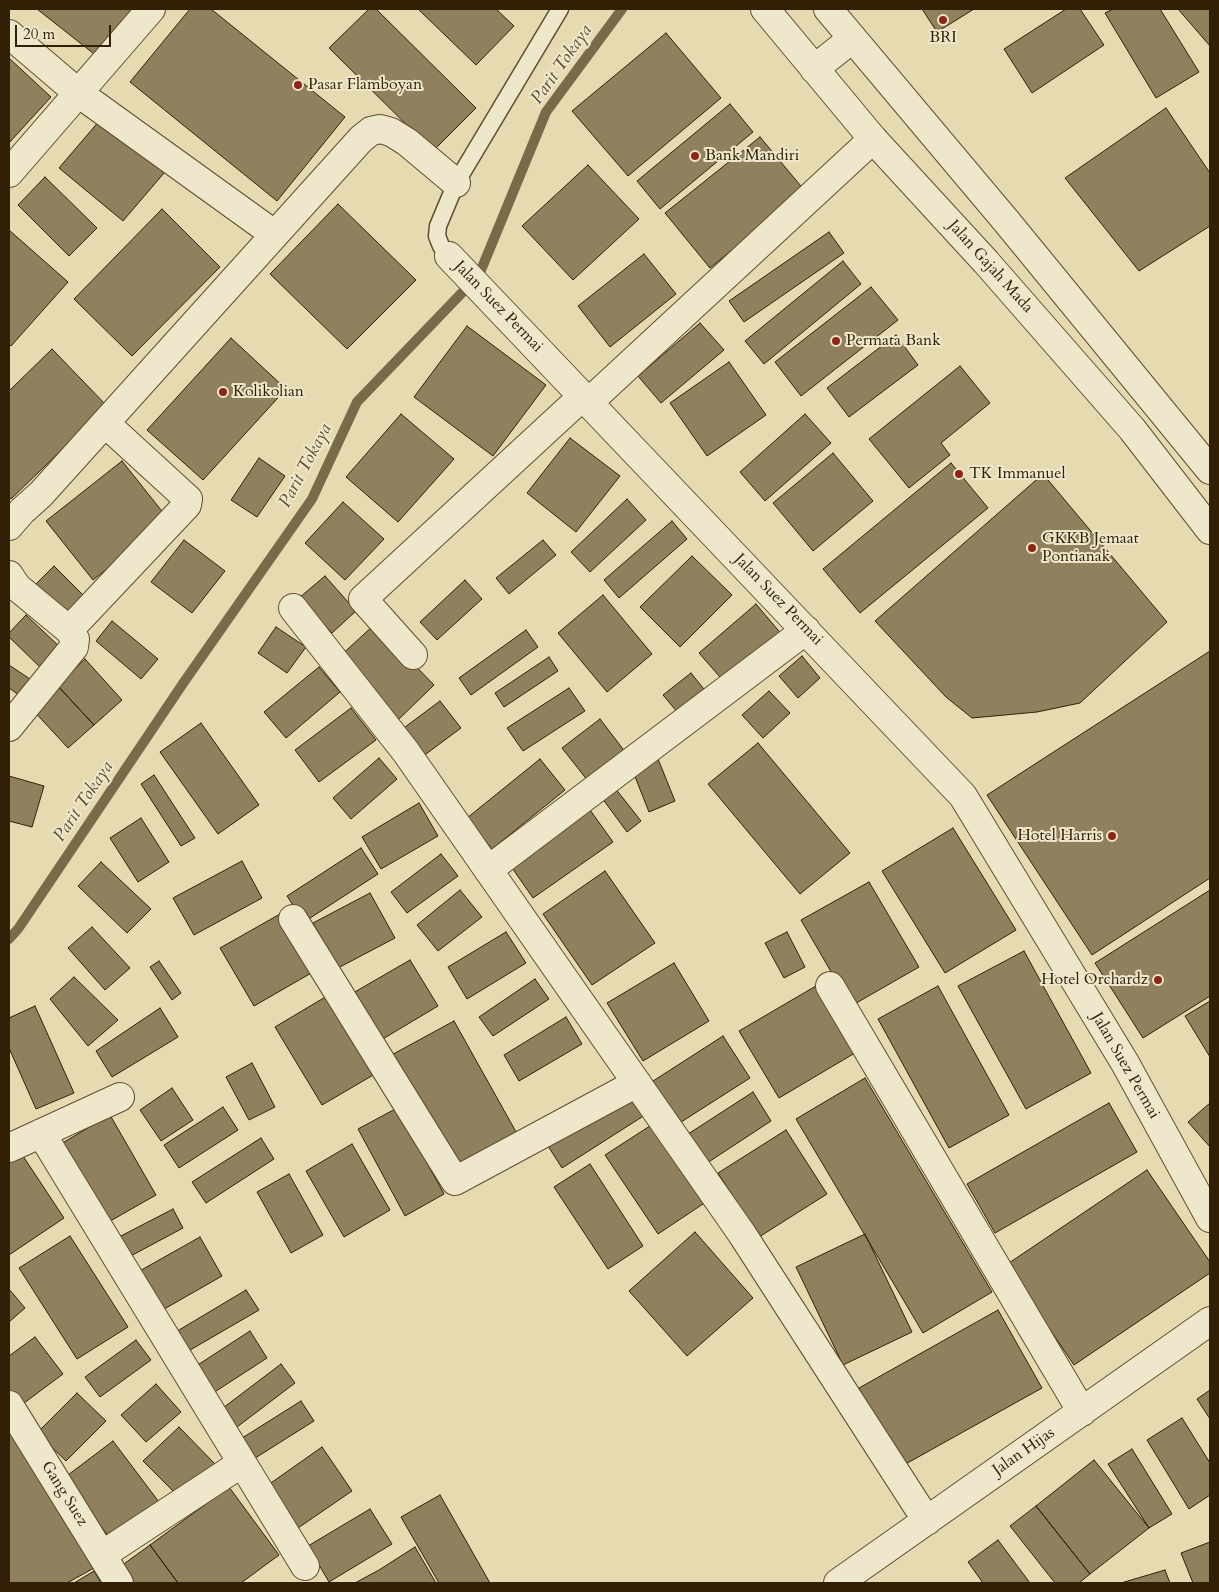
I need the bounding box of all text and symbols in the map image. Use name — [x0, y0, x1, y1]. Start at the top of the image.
marker: BRI — [937, 14, 949, 26]
scale bar — [18, 15, 114, 47]
water label: Parit Tokaya — [527, 21, 597, 109]
text: 20 m — [23, 24, 55, 44]
place label: BRI — [929, 28, 957, 48]
place label: Pasar Flamboyan — [308, 75, 422, 95]
marker: Pasar Flamboyan — [292, 79, 304, 91]
place label: Bank Mandiri — [705, 146, 799, 166]
marker: Bank Mandiri — [689, 150, 701, 162]
street label: Jalan Gajah Mada — [943, 217, 1037, 317]
street label: Jalan Suez Permai — [450, 257, 546, 357]
place label: Permata Bank — [846, 331, 941, 351]
marker: Permata Bank — [830, 335, 842, 347]
place label: Kolikolian — [233, 382, 304, 402]
marker: Kolikolian — [217, 386, 229, 398]
water label: Parit Tokaya — [275, 420, 337, 512]
place label: TK Immanuel — [969, 464, 1066, 484]
marker: TK Immanuel — [953, 468, 965, 480]
place label: GKKB Jemaat Pontianak — [1042, 529, 1139, 567]
marker: GKKB Jemaat Pontianak — [1026, 542, 1038, 554]
street label: Jalan Suez Permai — [730, 550, 826, 650]
water label: Parit Tokaya — [49, 758, 119, 846]
place label: Hotel Harris — [1017, 826, 1102, 846]
marker: Hotel Harris — [1106, 830, 1118, 842]
place label: Hotel Orchardz — [1041, 970, 1148, 990]
marker: Hotel Orchardz — [1152, 974, 1164, 986]
street label: Jalan Suez Permai — [1087, 1009, 1163, 1123]
street label: Jalan Hijas — [989, 1424, 1059, 1480]
street label: Gang Suez — [36, 1458, 92, 1530]

